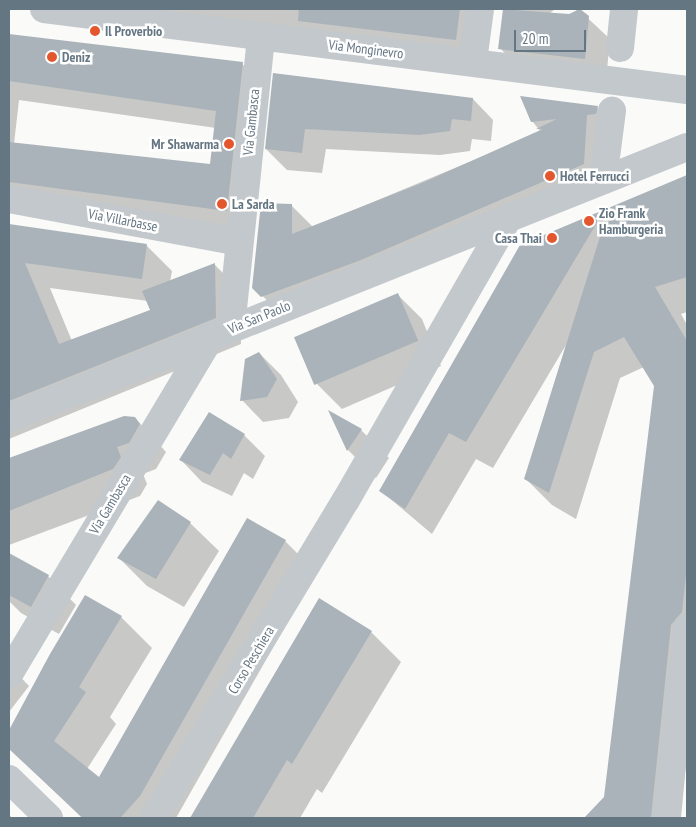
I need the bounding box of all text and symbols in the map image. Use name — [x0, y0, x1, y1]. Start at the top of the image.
scale bar — [516, 20, 588, 52]
place label: Il Proverbio — [105, 23, 162, 39]
marker: Il Proverbio — [89, 25, 101, 37]
text: 20 m — [522, 29, 548, 48]
street label: Via Monginevro — [328, 36, 404, 62]
place label: Deniz — [62, 49, 90, 65]
marker: Deniz — [46, 51, 58, 63]
street label: Via Gambasca — [239, 88, 263, 156]
place label: Mr Shawarma — [151, 136, 219, 152]
marker: Mr Shawarma — [223, 138, 235, 150]
place label: Hotel Ferrucci — [560, 168, 629, 184]
marker: Hotel Ferrucci — [544, 170, 556, 182]
place label: La Sarda — [232, 196, 275, 212]
marker: La Sarda — [216, 198, 228, 210]
street label: Via Villarbasse — [87, 205, 159, 235]
place label: Zio Frank Hamburgeria — [599, 205, 663, 238]
marker: Zio Frank Hamburgeria — [583, 215, 595, 227]
place label: Casa Thai — [495, 230, 542, 246]
marker: Casa Thai — [546, 232, 558, 244]
street label: Via San Paolo — [225, 297, 293, 337]
street label: Via Gambasca — [86, 471, 134, 537]
street label: Corso Peschiera — [224, 623, 278, 697]

